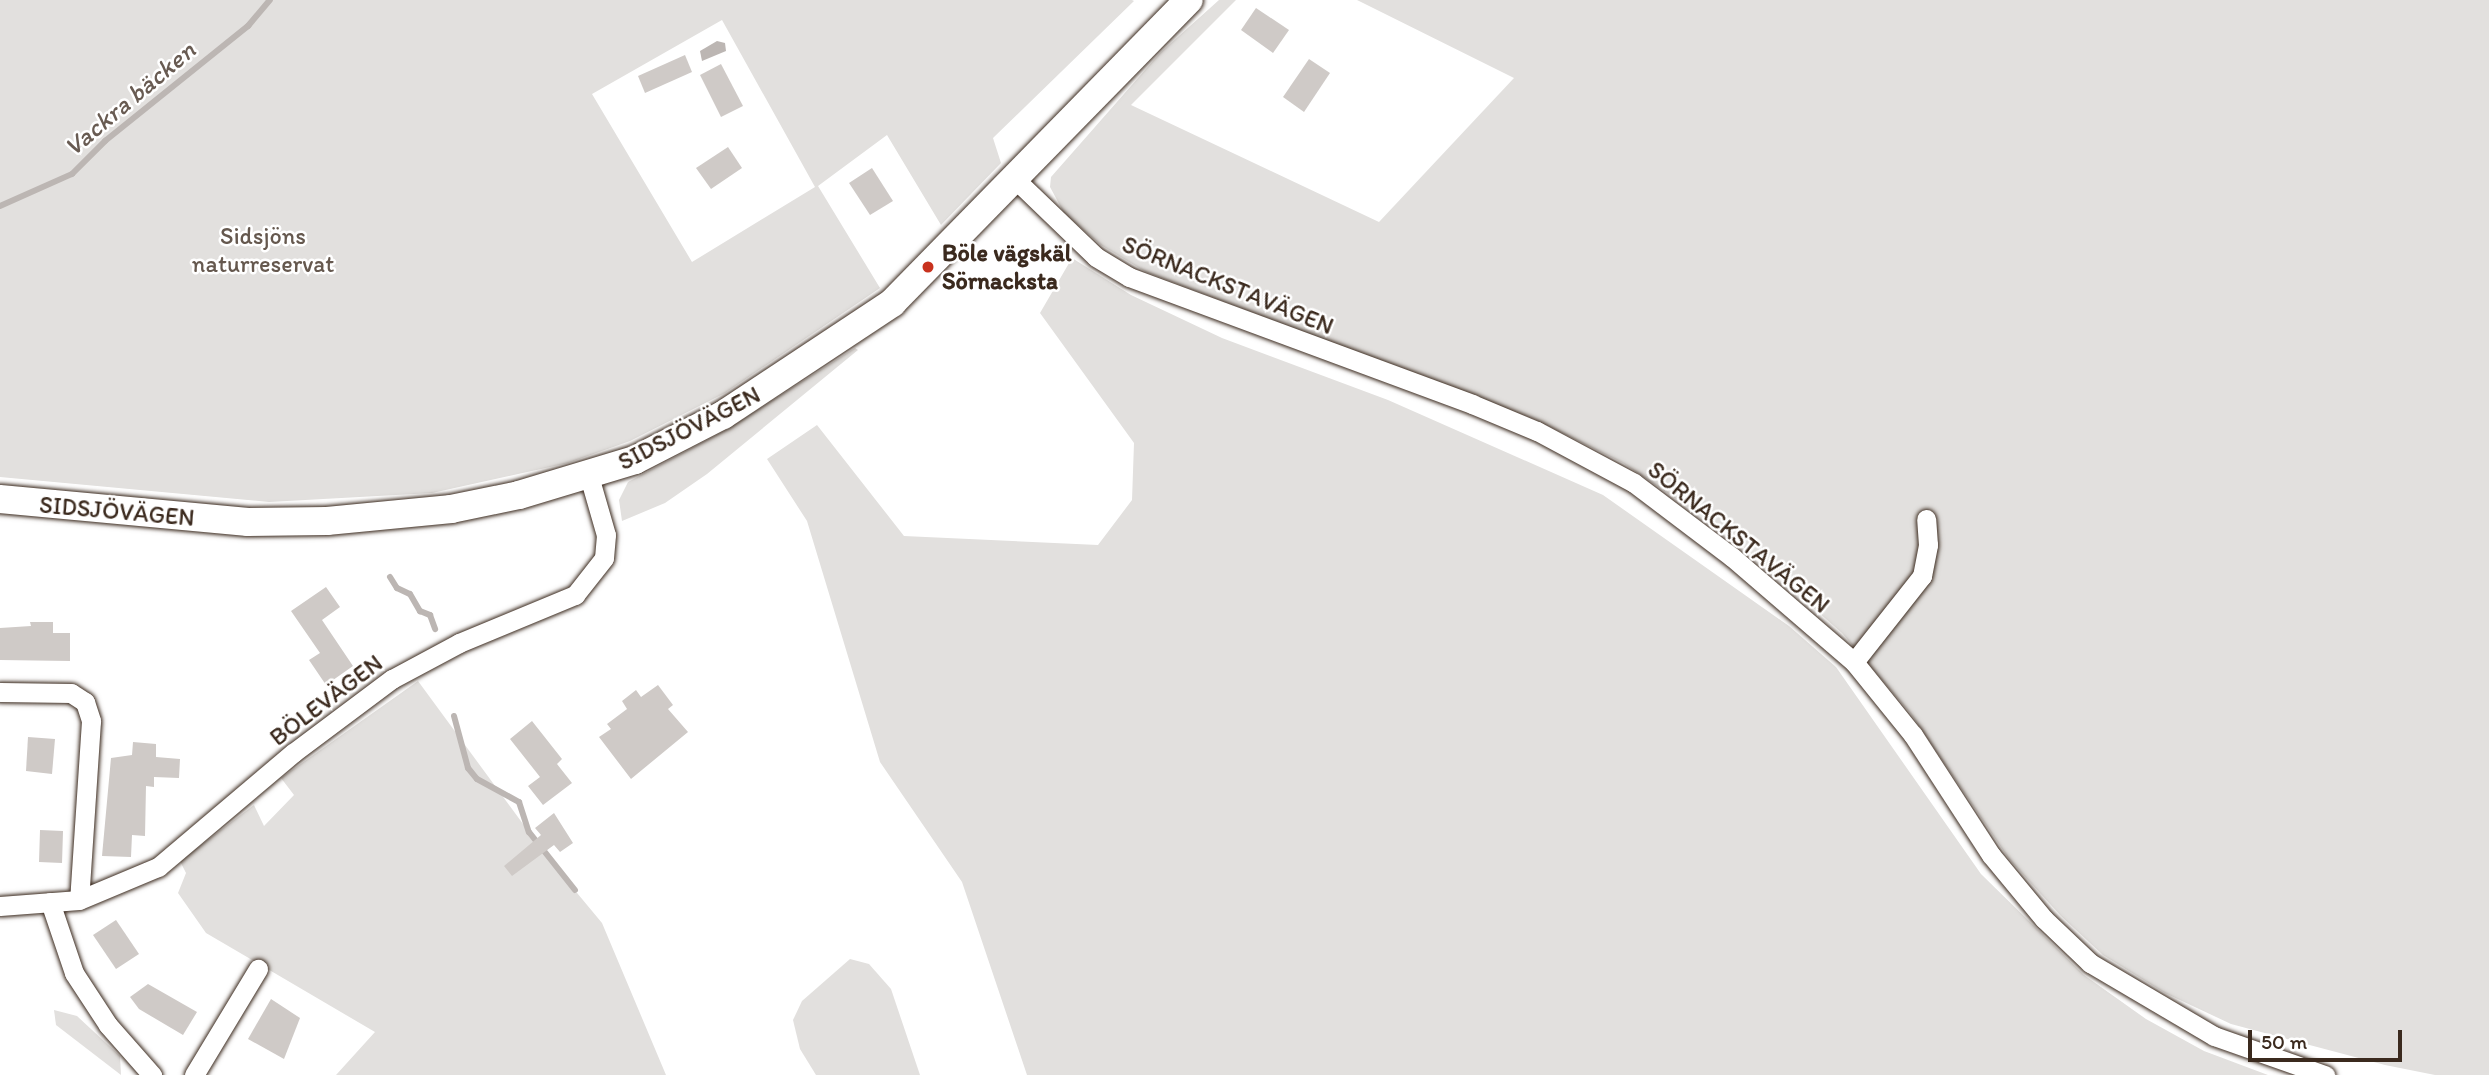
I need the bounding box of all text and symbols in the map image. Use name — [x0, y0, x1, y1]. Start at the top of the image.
water label: Vackra bäcken — [58, 35, 202, 163]
park label: Sidsjöns naturreservat — [192, 222, 334, 278]
street label: SÖRNACKSTAVÄGEN — [1118, 229, 1338, 341]
place label: Böle vägskäl Sörnacksta — [942, 239, 1072, 295]
marker: Böle vägskäl Sörnacksta — [920, 259, 936, 275]
street label: SIDSJÖVÄGEN — [613, 380, 765, 476]
street label: SÖRNACKSTAVÄGEN — [1642, 455, 1836, 619]
street label: SIDSJÖVÄGEN — [38, 490, 196, 532]
street label: BÖLEVÄGEN — [264, 648, 388, 752]
scale bar — [2251, 1016, 2405, 1060]
text: 50 m — [2261, 1029, 2307, 1054]

